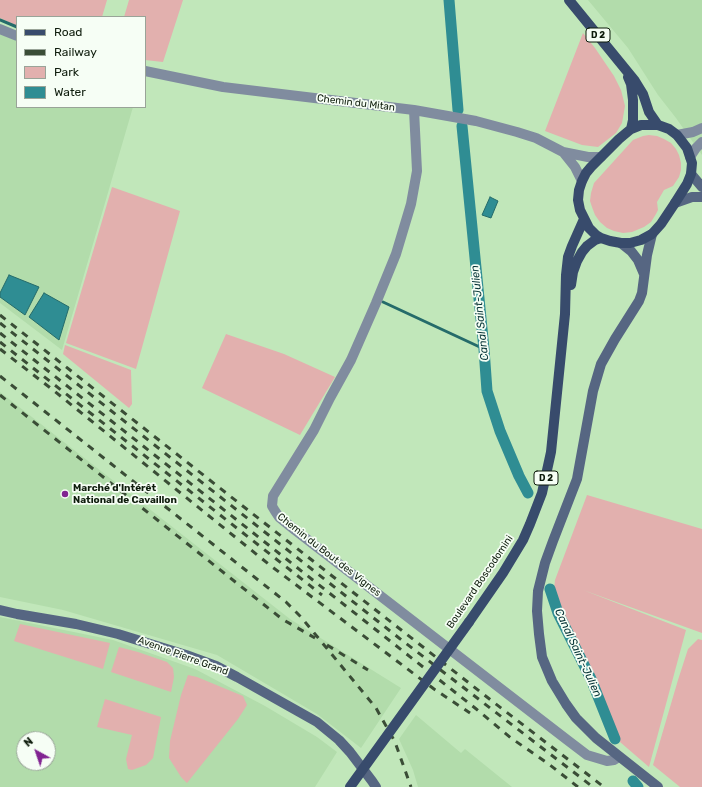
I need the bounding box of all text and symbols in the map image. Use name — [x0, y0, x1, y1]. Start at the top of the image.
legend — [16, 16, 146, 108]
text: Road — [54, 25, 82, 39]
road number: D 2 — [586, 28, 610, 42]
text: Railway — [54, 45, 97, 59]
text: Park — [54, 65, 79, 79]
text: Water — [54, 85, 86, 99]
street label: Chemin du Mitan — [316, 92, 396, 114]
water label: Canal Saint-Julien — [468, 265, 492, 361]
road number: D 2 — [534, 471, 558, 485]
place label: Marché d'Intérêt National de Cavaillon — [73, 482, 177, 506]
marker: Marché d'Intérêt National de Cavaillon — [60, 489, 70, 499]
street label: Chemin du Bout des Vignes — [275, 511, 383, 599]
street label: Boulevard Boscodomini — [444, 533, 516, 631]
water label: Canal Saint-Julien — [552, 607, 604, 699]
street label: Avenue Pierre Grand — [136, 634, 230, 678]
north arrow — [16, 731, 56, 771]
text: N — [21, 735, 36, 750]

